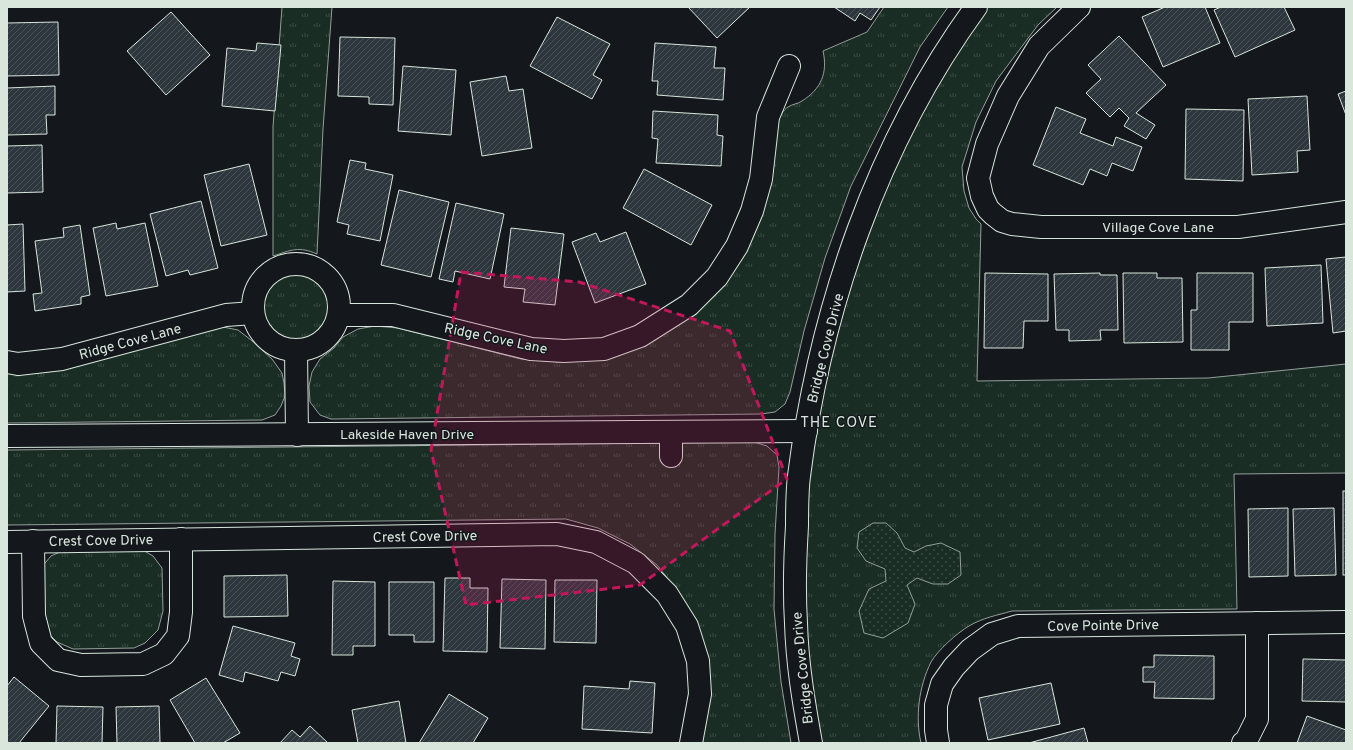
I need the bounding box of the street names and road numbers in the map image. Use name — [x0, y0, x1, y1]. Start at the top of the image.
street label: Village Cove Lane — [1102, 220, 1214, 237]
street label: Bridge Cove Drive — [805, 292, 848, 405]
street label: Ridge Cove Lane — [442, 320, 549, 359]
street label: Ridge Cove Lane — [77, 321, 183, 364]
street label: Lakeside Haven Drive — [340, 427, 474, 444]
street label: Crest Cove Drive — [373, 528, 477, 547]
street label: Crest Cove Drive — [49, 532, 153, 551]
street label: Bridge Cove Drive — [789, 611, 818, 725]
street label: Cove Pointe Drive — [1047, 617, 1159, 636]

